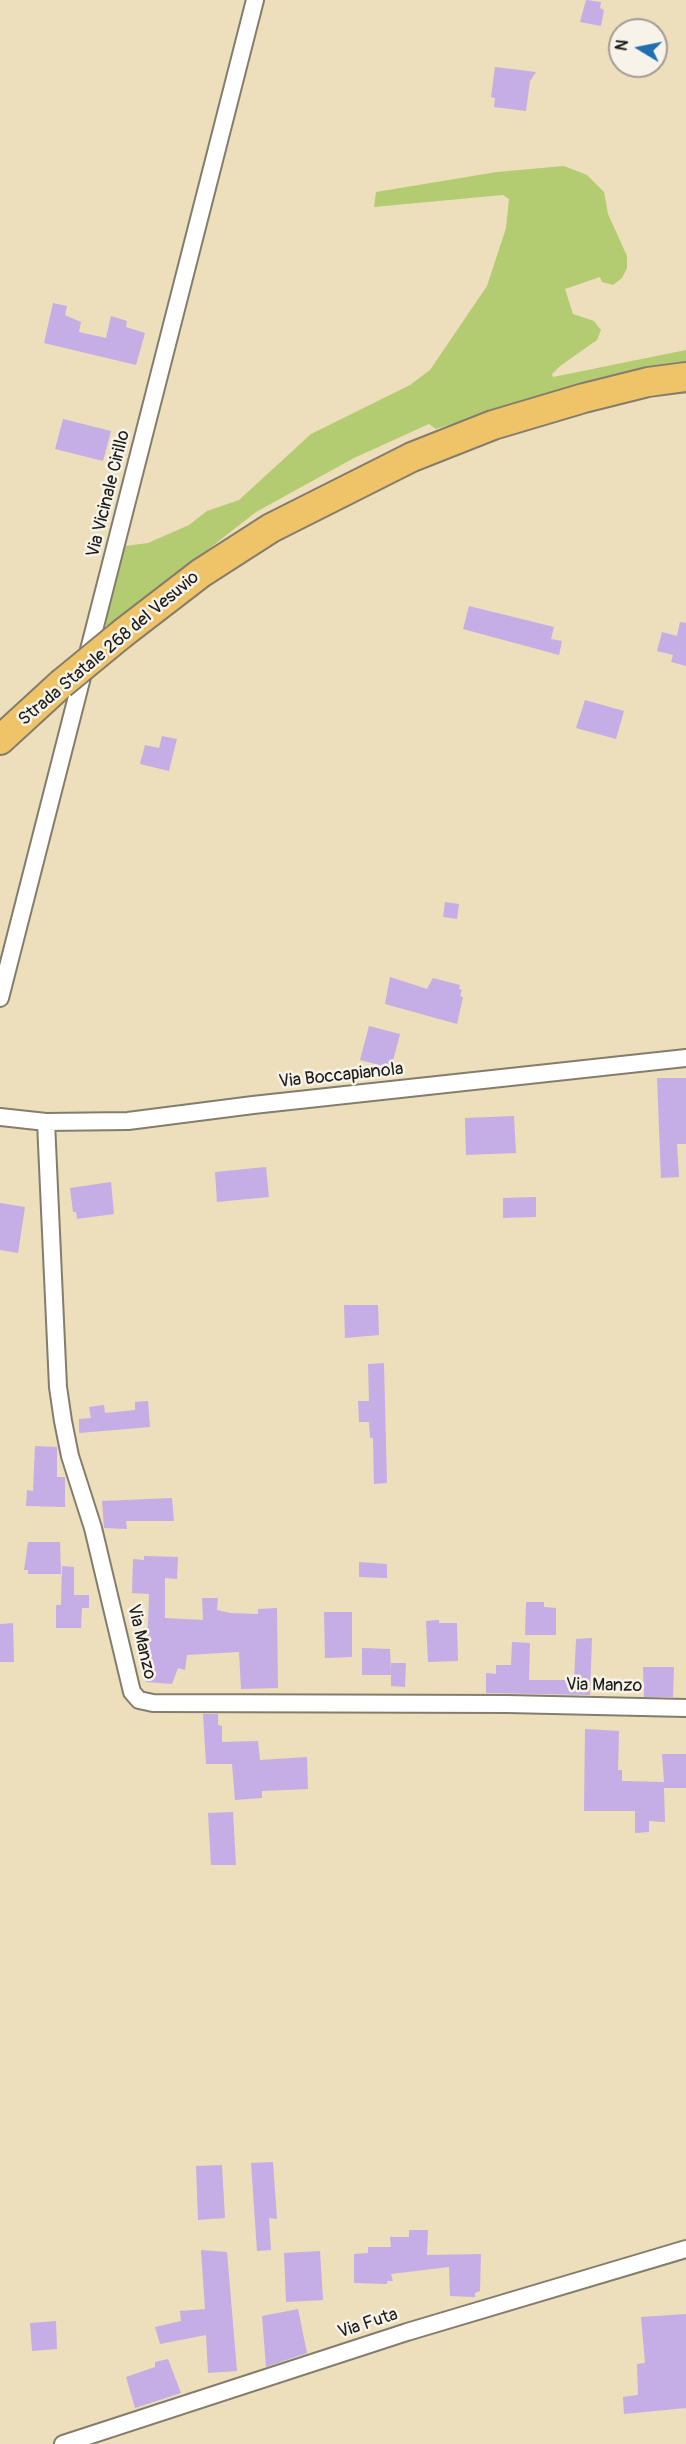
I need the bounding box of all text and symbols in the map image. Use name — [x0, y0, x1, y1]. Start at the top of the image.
north arrow — [608, 18, 668, 78]
text: N — [611, 38, 633, 52]
street label: Via Vicinale Cirillo — [83, 428, 135, 560]
street label: Strada Statale 268 del Vesuvio — [14, 567, 204, 731]
street label: Via Boccapianola — [278, 1059, 404, 1093]
street label: Via Manzo — [122, 1602, 160, 1682]
street label: Via Manzo — [566, 1675, 642, 1697]
street label: Via Futa — [335, 2304, 401, 2344]

